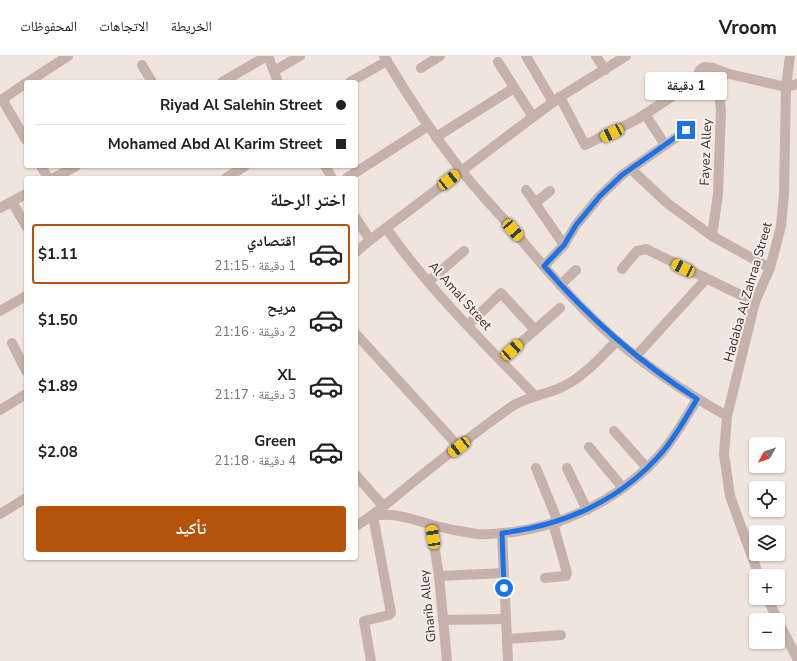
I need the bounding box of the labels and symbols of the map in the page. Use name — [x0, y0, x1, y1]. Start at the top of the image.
callout: 1 دقيقة — [645, 72, 727, 100]
street label: Fayez Alley — [696, 118, 716, 186]
route end — [677, 121, 695, 139]
car — [599, 122, 625, 144]
car — [436, 168, 462, 192]
car — [501, 217, 525, 243]
street label: Hadaba Al Zahraa Street — [719, 220, 777, 364]
car — [670, 257, 696, 279]
street label: Al Amal Street — [424, 258, 496, 335]
car — [499, 338, 525, 362]
car — [446, 435, 472, 459]
north arrow — [749, 437, 785, 473]
car — [425, 524, 441, 550]
street label: Gharib Alley — [415, 568, 441, 643]
route start — [495, 579, 513, 597]

